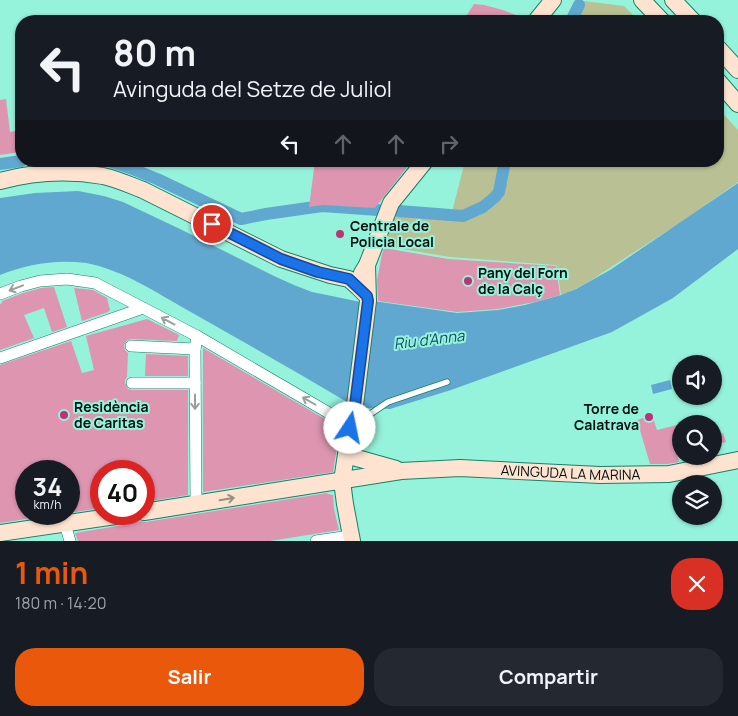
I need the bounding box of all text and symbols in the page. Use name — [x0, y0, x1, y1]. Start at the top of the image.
text: 80 m — [113, 29, 196, 77]
icon: left — [30, 35, 95, 100]
text: Avinguda del Setze de Juliol — [113, 74, 392, 104]
icon: left — [276, 130, 304, 158]
icon: ahead — [329, 130, 357, 158]
icon: ahead — [382, 130, 410, 158]
icon: right — [435, 130, 463, 158]
pin — [191, 203, 233, 245]
icon: arrive — [198, 210, 226, 238]
place label: Centrale de Policia Local — [350, 216, 434, 251]
marker: Centrale de Policia Local — [334, 228, 346, 240]
place label: Pany del Forn de la Calç — [478, 263, 568, 298]
marker: Pany del Forn de la Calç — [462, 275, 474, 287]
one-way arrow — [9, 284, 24, 293]
one-way arrow — [161, 316, 176, 325]
water label: Riu d'Anna — [393, 325, 466, 354]
map controls — [672, 355, 722, 525]
button: sound — [672, 355, 722, 405]
one-way arrow — [190, 394, 200, 410]
one-way arrow — [303, 396, 317, 406]
place label: Residència de Caritas — [74, 397, 149, 432]
place label: Torre de Calatrava — [574, 399, 639, 434]
position arrow — [323, 401, 375, 453]
marker: Residència de Caritas — [58, 409, 70, 421]
marker: Torre de Calatrava — [643, 411, 655, 423]
button: search — [672, 415, 722, 465]
speed limit sign: 40 — [90, 460, 155, 525]
street label: AVINGUDA LA MARINA — [500, 460, 641, 484]
text: 34 — [33, 469, 62, 504]
button: layers — [672, 475, 722, 525]
one-way arrow — [218, 493, 234, 503]
text: km/h — [34, 496, 61, 513]
text: 1 min — [15, 552, 88, 593]
button: close — [671, 558, 723, 610]
text: 180 m · 14:20 — [15, 592, 106, 614]
button: Salir — [15, 648, 364, 706]
button: Compartir — [374, 648, 723, 706]

